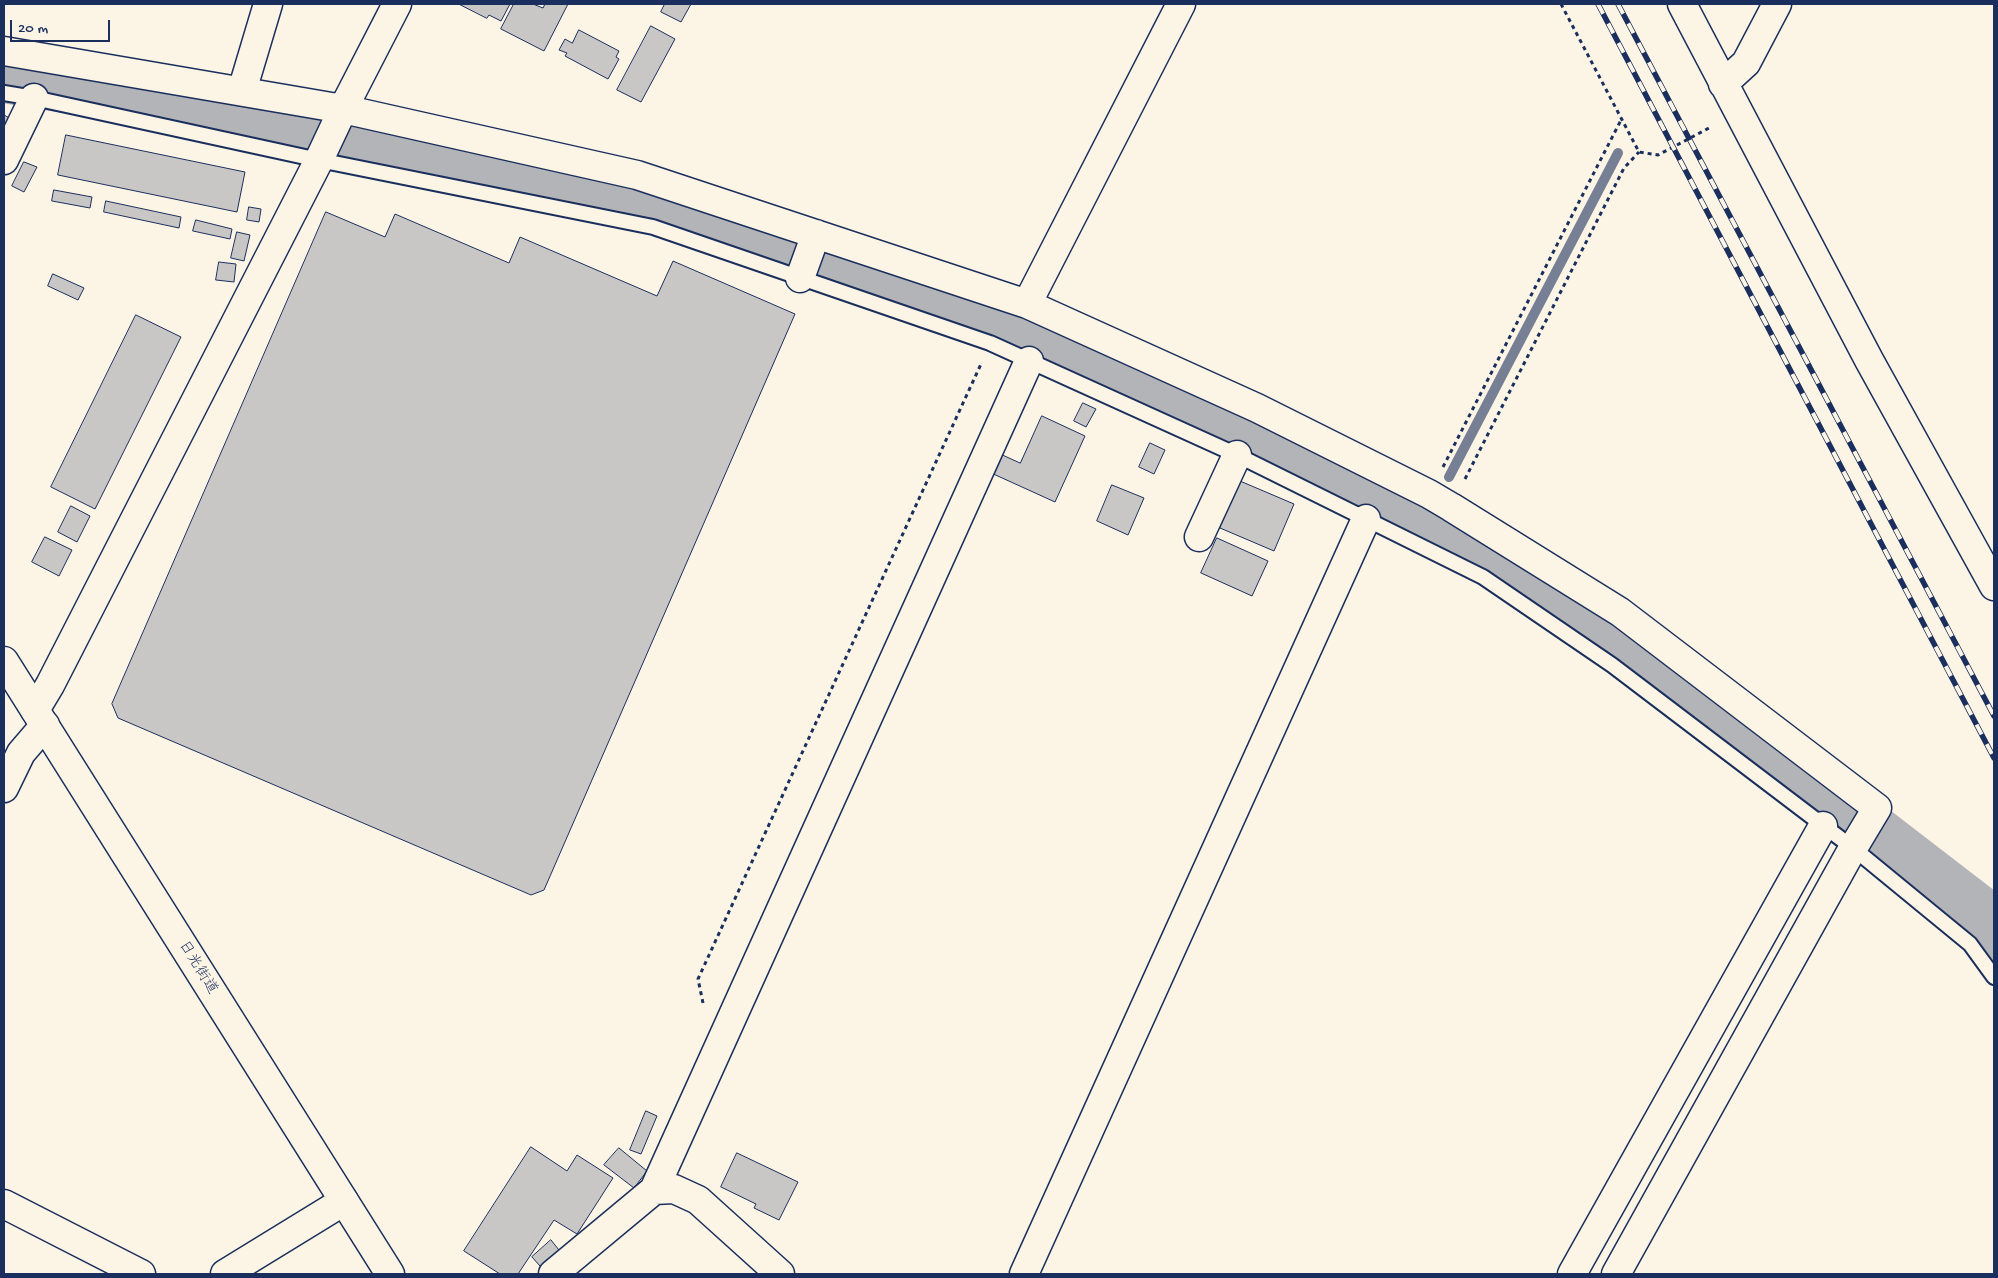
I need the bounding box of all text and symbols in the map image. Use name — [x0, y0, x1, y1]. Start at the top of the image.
scale bar — [12, 10, 112, 42]
text: 20 m — [18, 20, 48, 38]
street label: 日光街道 — [173, 938, 221, 998]

